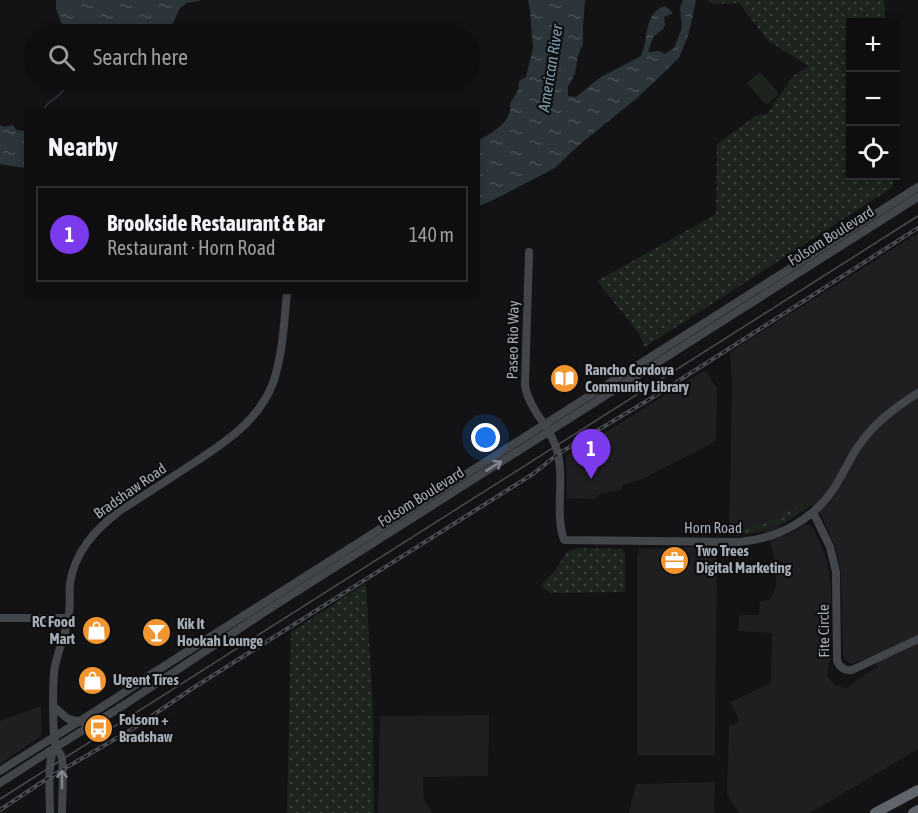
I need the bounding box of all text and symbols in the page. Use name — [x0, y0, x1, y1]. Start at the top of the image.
map controls — [846, 18, 900, 180]
button: + — [846, 18, 900, 72]
water label: American River — [534, 22, 566, 114]
search box — [24, 24, 480, 90]
icon: search — [45, 41, 78, 74]
text: Search here — [93, 44, 188, 70]
button: − — [846, 72, 900, 126]
button: locate — [846, 126, 900, 180]
text: Nearby — [48, 132, 118, 162]
street label: Folsom Boulevard — [785, 202, 877, 269]
text: Brookside Restaurant & Bar — [107, 210, 324, 236]
text: 1 — [65, 223, 74, 246]
text: 140 m — [409, 223, 454, 246]
text: Restaurant · Horn Road — [107, 236, 275, 259]
street label: Paseo Rio Way — [503, 300, 522, 380]
place label: Rancho Cordova Community Library — [585, 361, 690, 395]
library icon: Rancho Cordova Community Library — [548, 363, 580, 395]
your location — [471, 423, 500, 452]
pin: 1 — [572, 430, 610, 479]
street label: Bradshaw Road — [90, 459, 169, 522]
one-way arrow — [485, 460, 502, 472]
street label: Folsom Boulevard — [375, 463, 467, 530]
street label: Horn Road — [684, 519, 742, 536]
place label: Two Trees Digital Marketing — [696, 542, 792, 576]
office icon: Two Trees Digital Marketing — [659, 544, 691, 576]
street label: Fite Circle — [815, 604, 832, 658]
place label: RC Food Mart — [32, 613, 76, 647]
shop icon: RC Food Mart — [80, 615, 112, 647]
place label: Kik It Hookah Lounge — [177, 615, 263, 649]
bar icon: Kik It Hookah Lounge — [140, 617, 172, 649]
shop icon: Urgent Tires — [76, 664, 108, 696]
place label: Urgent Tires — [113, 671, 179, 688]
place label: Folsom + Bradshaw — [119, 711, 173, 745]
bus stop icon: Folsom + Bradshaw — [82, 713, 114, 745]
one-way arrow — [56, 769, 68, 789]

